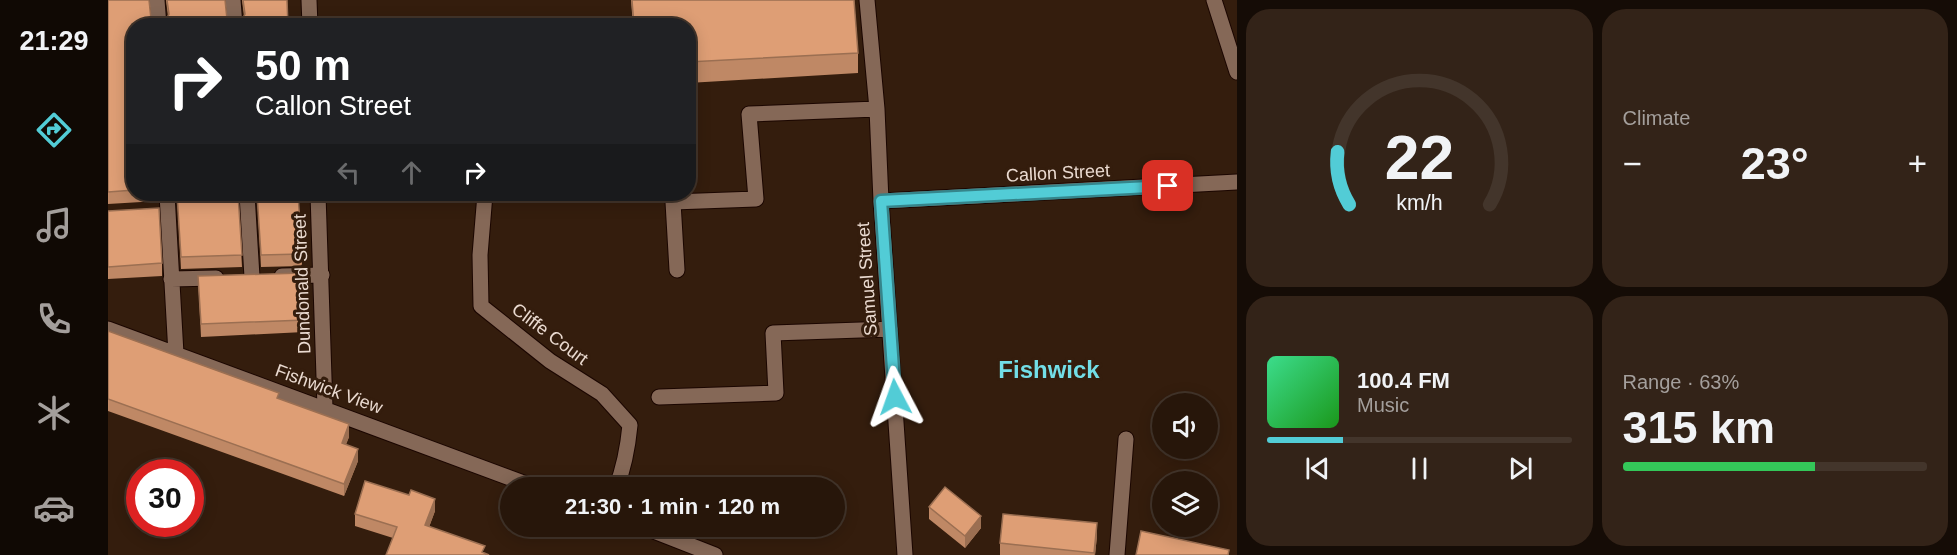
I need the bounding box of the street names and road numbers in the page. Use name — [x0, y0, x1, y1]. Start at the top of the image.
street label: Callon Street — [1006, 160, 1110, 186]
street label: Dundonald Street — [290, 214, 314, 354]
street label: Samuel Street — [853, 221, 881, 337]
street label: Cliffe Court — [508, 299, 592, 369]
street label: Fishwick View — [273, 360, 386, 418]

